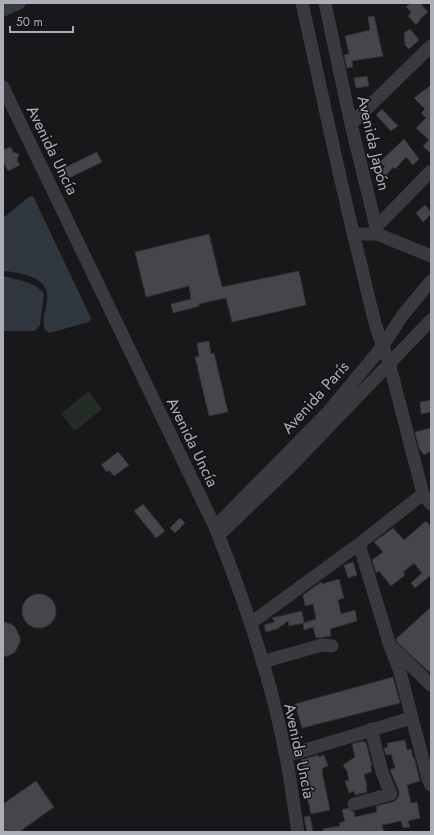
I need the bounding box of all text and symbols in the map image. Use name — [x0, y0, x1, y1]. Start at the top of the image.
scale bar — [10, 8, 73, 34]
text: 50 m — [16, 13, 43, 31]
street label: Avenida Japón — [351, 93, 396, 193]
street label: Avenida Uncía — [21, 102, 84, 199]
street label: Avenida París — [276, 356, 354, 439]
street label: Avenida Uncía — [161, 394, 224, 491]
street label: Avenida Uncía — [278, 701, 321, 801]

